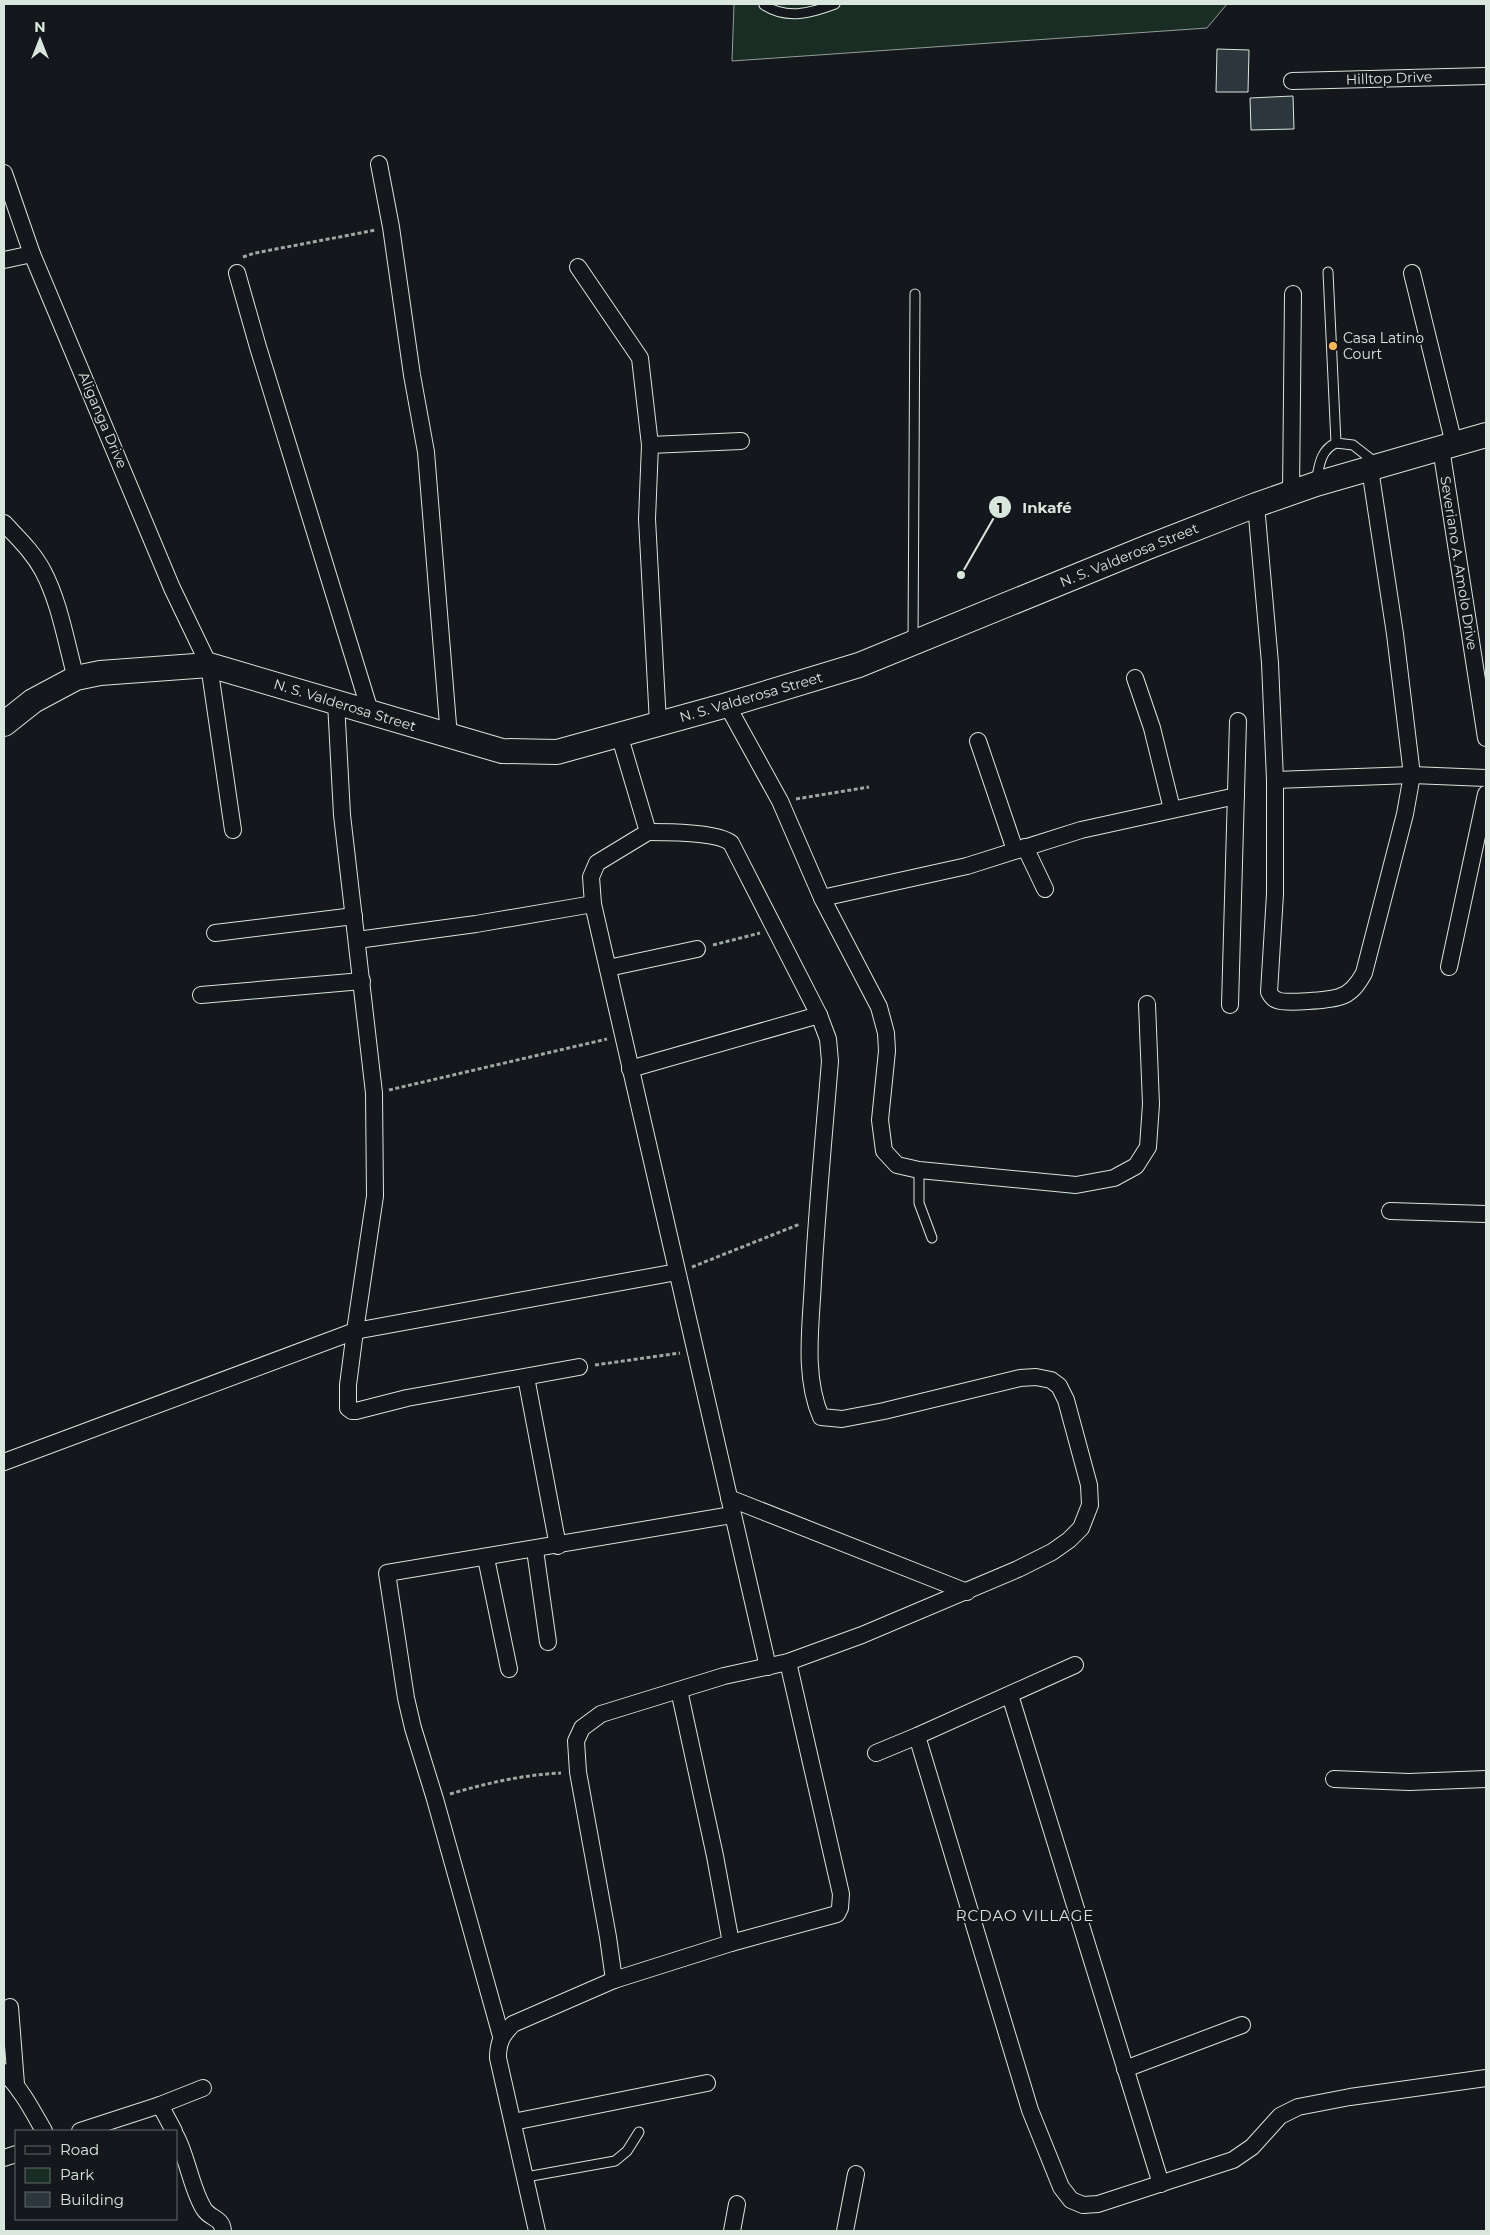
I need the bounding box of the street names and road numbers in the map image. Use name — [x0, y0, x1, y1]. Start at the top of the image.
street label: Hilltop Drive — [1345, 67, 1433, 89]
street label: Aliganga Drive — [75, 369, 131, 471]
street label: Severiano A. Amolo Drive — [1436, 475, 1482, 651]
street label: N. S. Valderosa Street — [1057, 519, 1201, 591]
street label: N. S. Valderosa Street — [677, 668, 825, 726]
street label: N. S. Valderosa Street — [272, 675, 419, 735]

